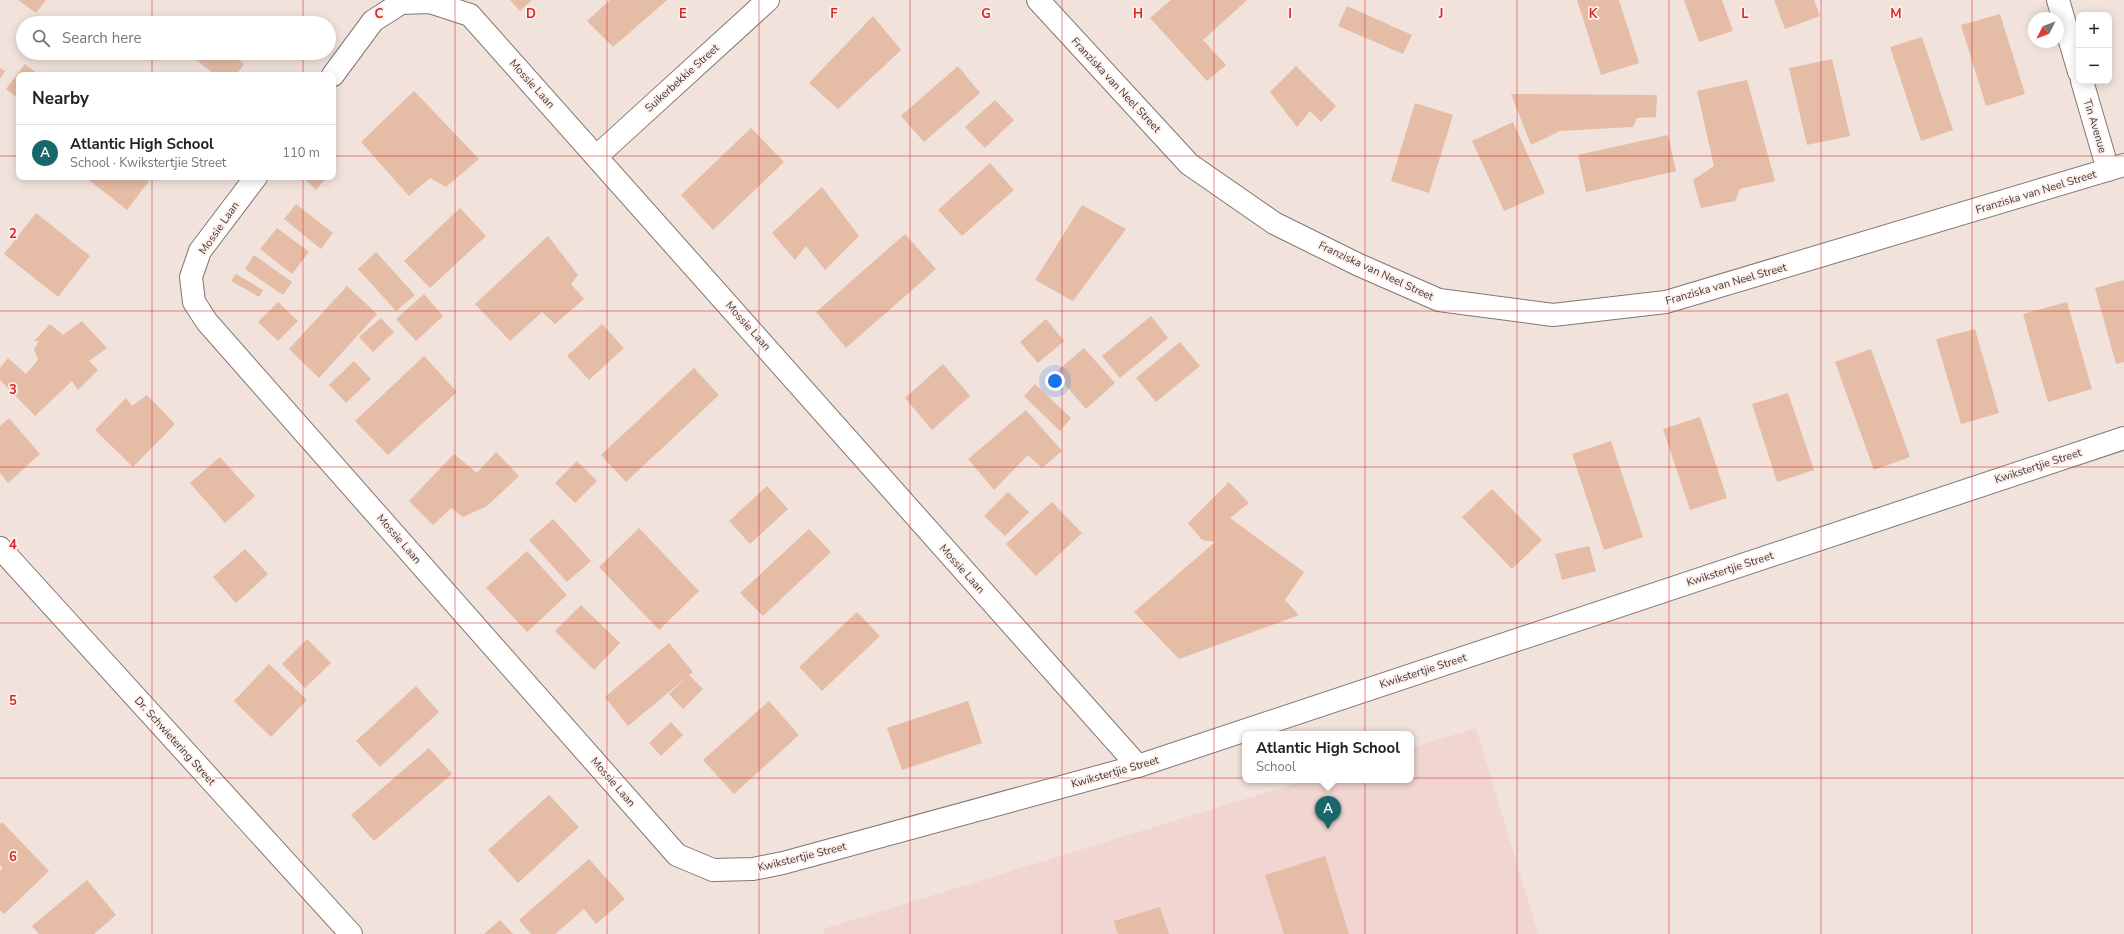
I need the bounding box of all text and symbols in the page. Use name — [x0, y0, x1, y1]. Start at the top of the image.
text: C — [375, 5, 384, 23]
text: D — [526, 5, 536, 23]
text: E — [679, 5, 687, 23]
text: F — [830, 5, 838, 23]
text: G — [981, 5, 991, 23]
text: H — [1133, 5, 1143, 23]
text: I — [1288, 5, 1292, 23]
text: J — [1438, 5, 1443, 23]
text: K — [1589, 5, 1598, 23]
text: L — [1741, 5, 1749, 23]
text: M — [1890, 5, 1902, 23]
north arrow — [2028, 12, 2064, 48]
map controls — [2076, 12, 2112, 84]
button: + — [2076, 12, 2112, 48]
search box — [16, 16, 336, 60]
icon: search — [30, 27, 52, 49]
text: Search here — [62, 28, 142, 48]
street label: Franziska van Neel Street — [1068, 34, 1164, 136]
street label: Suikerbekkie Street — [642, 40, 722, 115]
button: − — [2076, 48, 2112, 84]
street label: Mossie Laan — [506, 56, 558, 112]
text: Nearby — [32, 87, 89, 110]
street label: Tin Avenue — [2080, 97, 2110, 155]
text: Atlantic High School — [70, 134, 214, 154]
text: A — [40, 144, 50, 162]
text: 110 m — [282, 144, 320, 162]
text: School · Kwikstertjie Street — [70, 154, 226, 172]
street label: Franziska van Neel Street — [1974, 166, 2098, 217]
street label: Mossie Laan — [195, 199, 243, 257]
text: 2 — [9, 225, 17, 243]
street label: Franziska van Neel Street — [1316, 238, 1436, 304]
street label: Franziska van Neel Street — [1664, 259, 1788, 308]
street label: Mossie Laan — [722, 298, 774, 354]
your location — [1045, 371, 1065, 391]
text: 3 — [9, 381, 17, 399]
street label: Kwikstertjie Street — [1993, 445, 2084, 487]
street label: Mossie Laan — [373, 511, 425, 567]
text: 4 — [9, 536, 17, 554]
street label: Mossie Laan — [936, 541, 988, 597]
street label: Kwikstertjie Street — [1685, 548, 1776, 590]
street label: Kwikstertjie Street — [1378, 650, 1469, 692]
text: 5 — [9, 692, 17, 710]
street label: Dr. Schwietering Street — [131, 693, 219, 789]
popup — [1242, 731, 1414, 783]
text: Atlantic High School — [1256, 738, 1400, 758]
street label: Kwikstertjie Street — [1069, 752, 1161, 792]
street label: Mossie Laan — [587, 754, 639, 810]
text: School — [1256, 758, 1296, 776]
pin: A — [1315, 796, 1341, 829]
street label: Kwikstertjie Street — [756, 839, 848, 875]
text: 6 — [9, 848, 17, 866]

